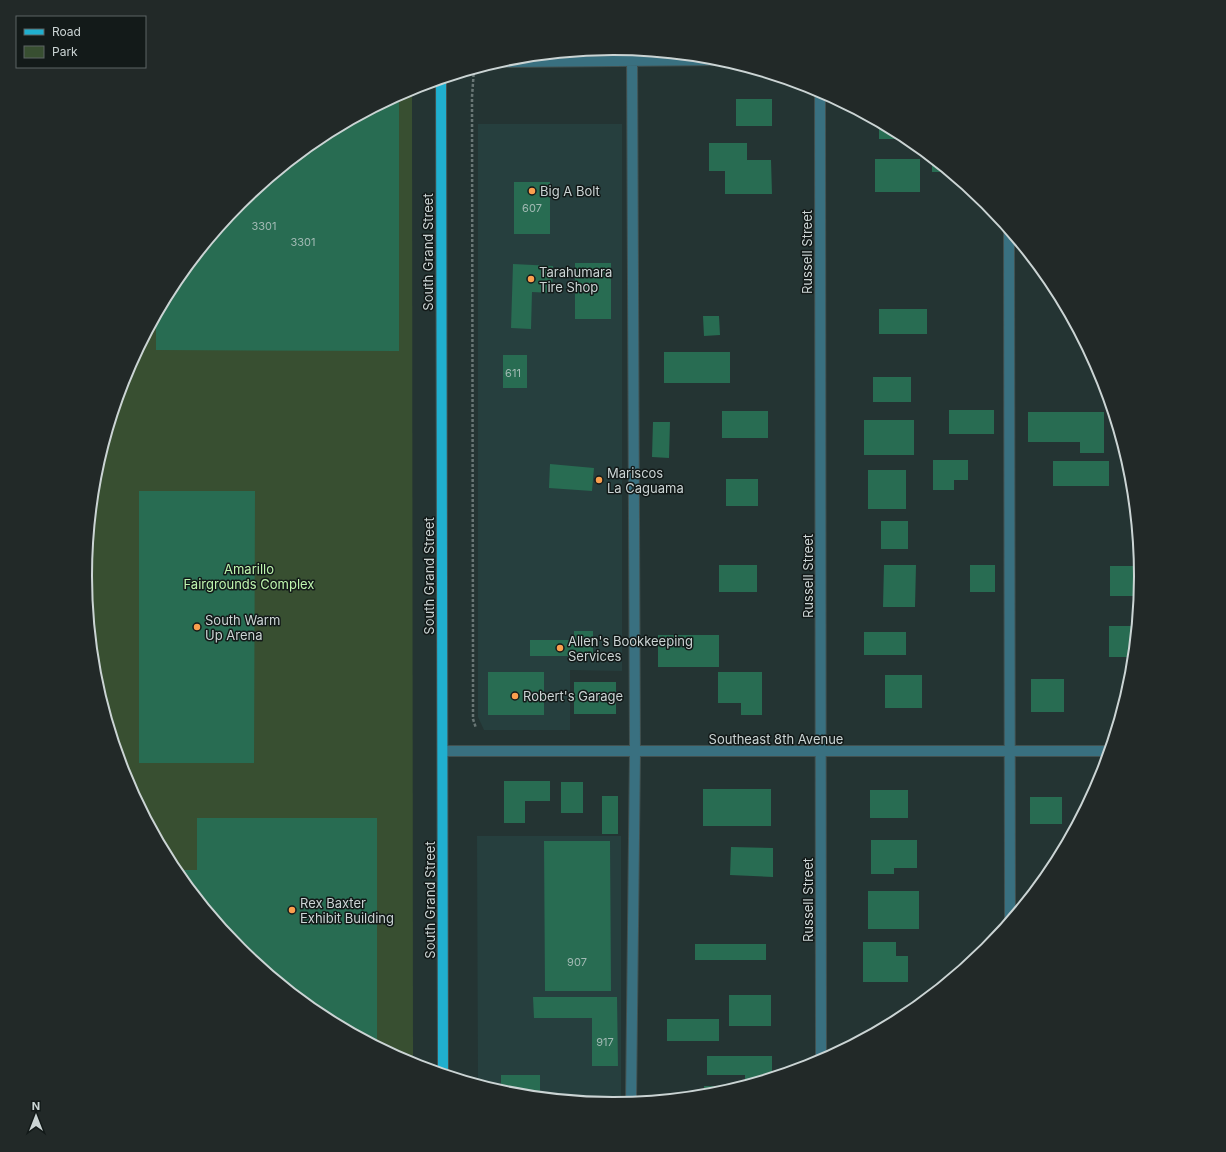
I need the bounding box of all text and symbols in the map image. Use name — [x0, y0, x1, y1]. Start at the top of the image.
legend — [16, 16, 146, 68]
text: Road — [52, 24, 81, 39]
text: Park — [52, 44, 78, 59]
place label: Big A Bolt — [540, 183, 600, 199]
marker: Big A Bolt — [527, 186, 537, 196]
street label: South Grand Street — [420, 193, 436, 311]
house number: 607 — [522, 201, 542, 215]
street label: Russell Street — [799, 210, 815, 294]
house number: 3301 — [251, 219, 277, 233]
house number: 3301 — [290, 235, 316, 249]
place label: Tarahumara Tire Shop — [539, 264, 612, 295]
marker: Tarahumara Tire Shop — [526, 274, 536, 284]
house number: 611 — [505, 366, 521, 380]
place label: Mariscos La Caguama — [607, 465, 684, 496]
marker: Mariscos La Caguama — [594, 475, 604, 485]
street label: South Grand Street — [421, 517, 437, 635]
street label: Russell Street — [800, 534, 816, 618]
park label: Amarillo Fairgrounds Complex — [184, 561, 314, 592]
place label: South Warm Up Arena — [205, 612, 280, 643]
marker: South Warm Up Arena — [192, 622, 202, 632]
place label: Allen's Bookkeeping Services — [568, 633, 693, 664]
marker: Allen's Bookkeeping Services — [555, 643, 565, 653]
place label: Robert's Garage — [523, 688, 623, 704]
marker: Robert's Garage — [510, 691, 520, 701]
street label: Southeast 8th Avenue — [709, 731, 843, 747]
street label: South Grand Street — [422, 841, 438, 959]
street label: Russell Street — [800, 858, 816, 942]
place label: Rex Baxter Exhibit Building — [300, 895, 394, 926]
marker: Rex Baxter Exhibit Building — [287, 905, 297, 915]
house number: 907 — [567, 955, 587, 969]
house number: 917 — [596, 1035, 614, 1049]
north arrow — [16, 1096, 56, 1136]
text: N — [32, 1099, 40, 1113]

